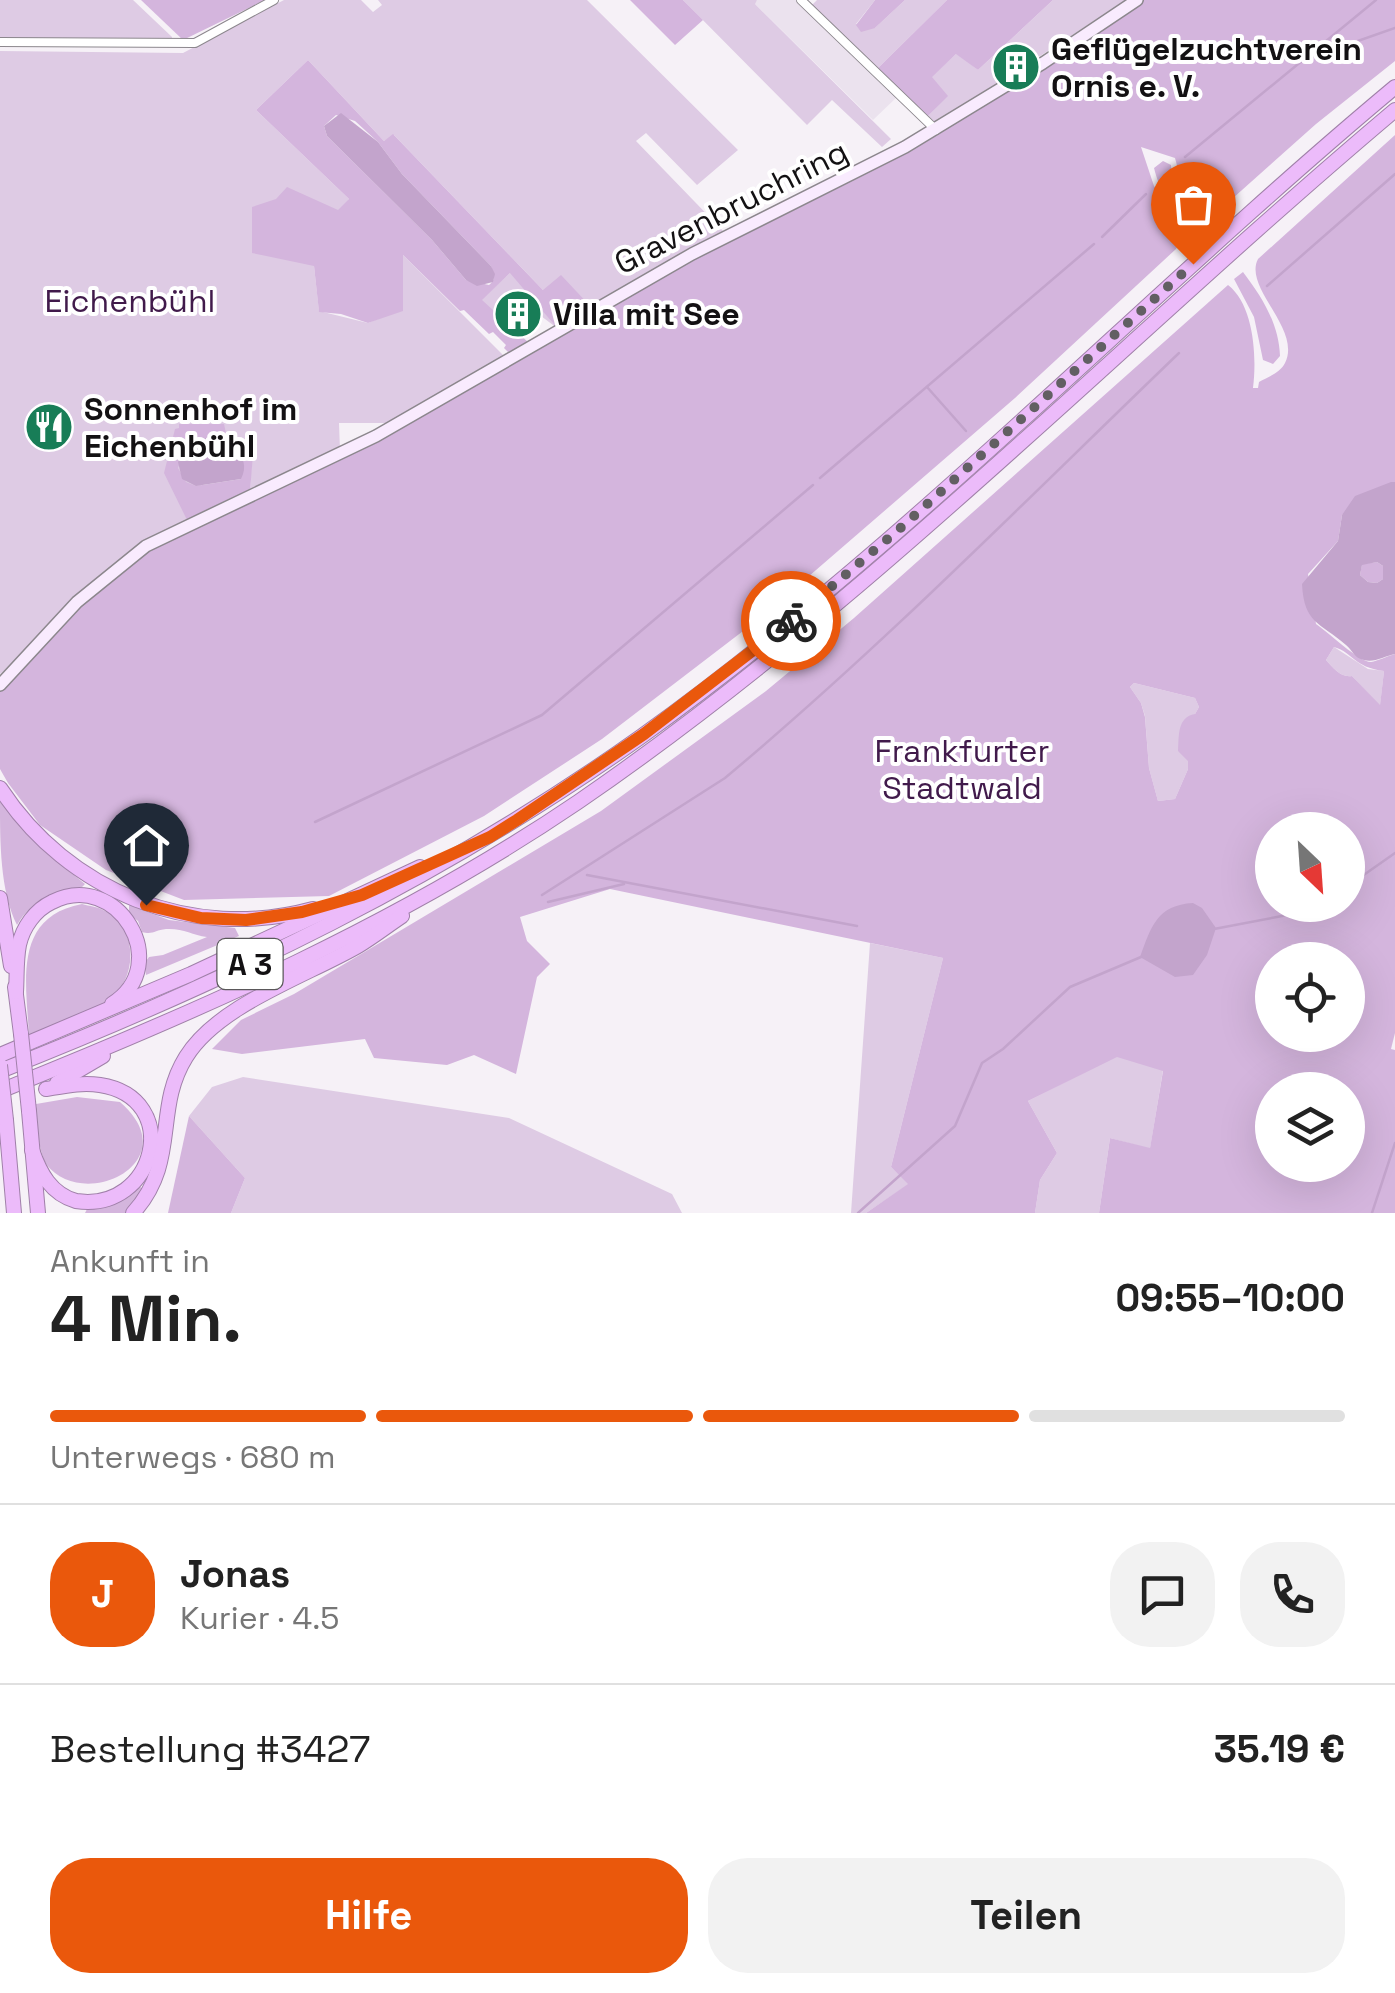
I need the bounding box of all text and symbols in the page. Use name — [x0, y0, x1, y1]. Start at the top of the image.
place label: Geflügelzuchtverein Ornis e. V. — [1051, 29, 1362, 106]
building icon: Geflügelzuchtverein Ornis e. V. — [990, 41, 1042, 93]
street label: Gravenbruchring — [608, 131, 854, 283]
pin — [1151, 162, 1236, 265]
icon: bag — [1166, 177, 1221, 232]
park label: Eichenbühl — [45, 281, 215, 321]
building icon: Villa mit See — [492, 288, 544, 340]
place label: Villa mit See — [553, 294, 740, 334]
place label: Sonnenhof im Eichenbühl — [84, 389, 297, 466]
restaurant icon: Sonnenhof im Eichenbühl — [23, 401, 75, 453]
courier — [741, 571, 841, 671]
icon: bike — [764, 594, 819, 649]
park label: Frankfurter Stadtwald — [875, 731, 1049, 808]
pin — [104, 803, 189, 906]
north arrow — [1255, 812, 1365, 922]
map controls — [1255, 812, 1365, 1182]
icon: home — [119, 818, 174, 873]
road number: A 3 — [218, 939, 282, 989]
button: locate — [1255, 942, 1365, 1052]
button: layers — [1255, 1072, 1365, 1182]
text: Ankunft in — [50, 1241, 210, 1281]
text: 09:55–10:00 — [1115, 1274, 1345, 1322]
text: 4 Min. — [50, 1277, 242, 1360]
text: Unterwegs · 680 m — [50, 1437, 336, 1477]
button: chat — [1110, 1542, 1215, 1647]
button: phone — [1240, 1542, 1345, 1647]
text: Jonas — [180, 1550, 290, 1598]
text: J — [91, 1570, 114, 1618]
text: Kurier · 4.5 — [180, 1598, 339, 1638]
text: Bestellung #3427 — [50, 1725, 370, 1773]
text: 35.19 € — [1214, 1725, 1345, 1773]
button: Hilfe — [50, 1858, 688, 1973]
button: Teilen — [708, 1858, 1345, 1973]

